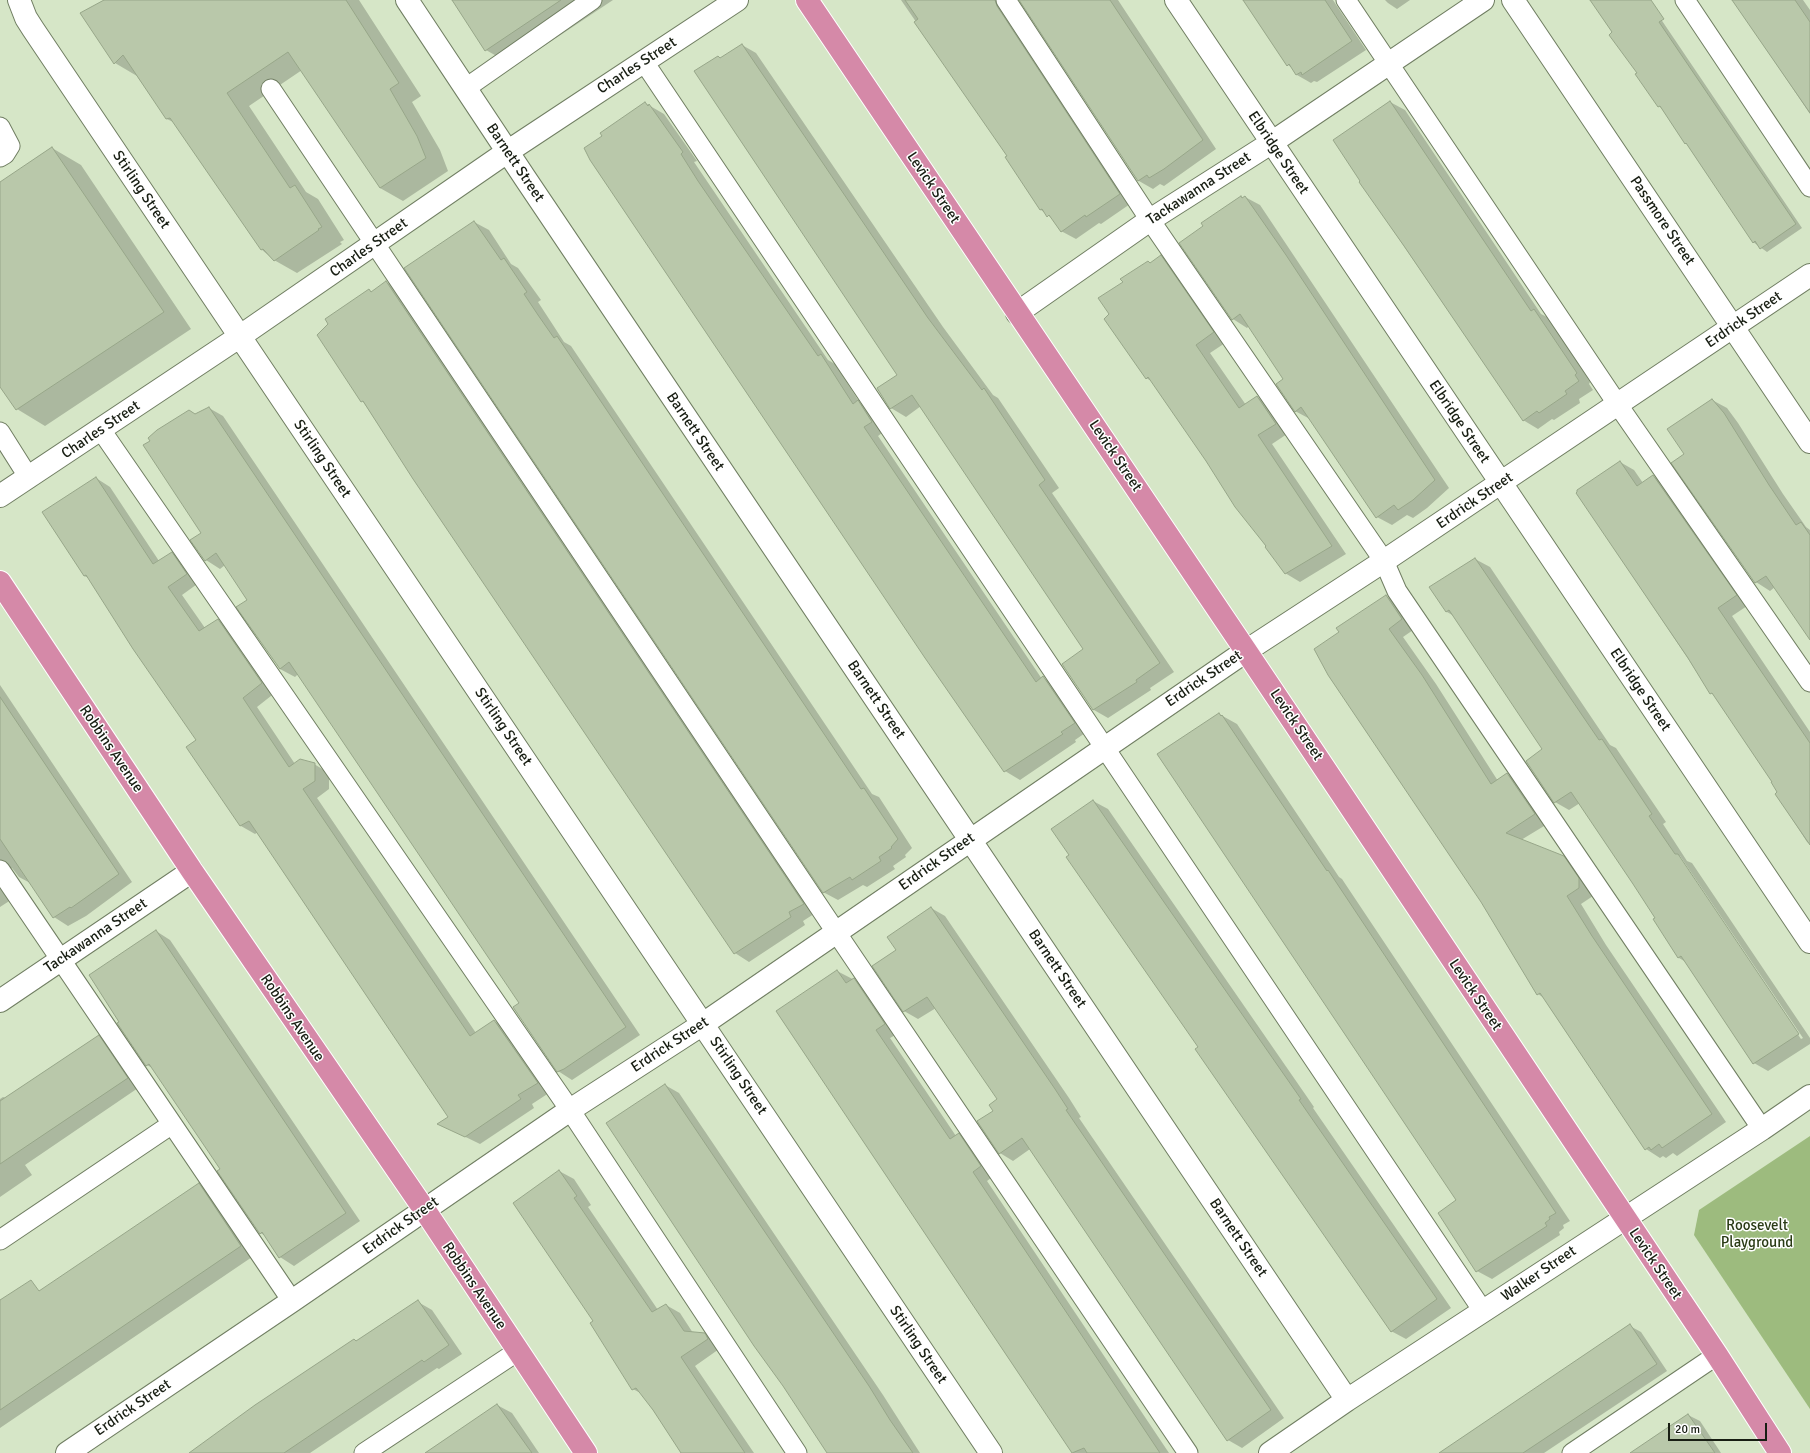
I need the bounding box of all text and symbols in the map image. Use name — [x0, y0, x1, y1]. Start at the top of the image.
street label: Charles Street — [594, 34, 680, 98]
street label: Elbridge Street — [1244, 108, 1312, 198]
street label: Barnett Street — [482, 120, 548, 206]
street label: Stirling Street — [108, 148, 174, 232]
street label: Levick Street — [902, 149, 964, 227]
street label: Tackawanna Street — [1144, 149, 1254, 229]
street label: Passmore Street — [1626, 173, 1698, 269]
street label: Charles Street — [327, 215, 411, 281]
street label: Erdrick Street — [1702, 288, 1786, 352]
street label: Elbridge Street — [1425, 377, 1493, 467]
street label: Barnett Street — [662, 389, 728, 475]
street label: Charles Street — [58, 397, 144, 463]
street label: Stirling Street — [289, 417, 355, 501]
street label: Levick Street — [1084, 417, 1146, 495]
street label: Erdrick Street — [1433, 469, 1517, 533]
street label: Elbridge Street — [1606, 645, 1674, 735]
street label: Erdrick Street — [1162, 647, 1246, 711]
street label: Barnett Street — [843, 657, 909, 743]
street label: Stirling Street — [470, 685, 536, 769]
street label: Levick Street — [1265, 686, 1327, 764]
street label: Robbins Avenue — [75, 702, 147, 796]
street label: Erdrick Street — [896, 829, 978, 895]
street label: Tackawanna Street — [41, 895, 151, 977]
street label: Barnett Street — [1024, 926, 1090, 1012]
street label: Levick Street — [1444, 956, 1506, 1034]
street label: Robbins Avenue — [256, 971, 328, 1065]
street label: Erdrick Street — [628, 1013, 712, 1077]
street label: Stirling Street — [705, 1034, 771, 1118]
street label: Erdrick Street — [360, 1193, 442, 1259]
street label: Barnett Street — [1205, 1195, 1271, 1281]
park label: Roosevelt Playground — [1721, 1217, 1793, 1252]
street label: Levick Street — [1624, 1225, 1686, 1303]
street label: Robbins Avenue — [438, 1239, 510, 1333]
street label: Walker Street — [1498, 1242, 1580, 1306]
street label: Stirling Street — [885, 1303, 951, 1387]
street label: Erdrick Street — [91, 1376, 175, 1440]
scale bar — [1670, 1415, 1769, 1441]
text: 20 m — [1675, 1422, 1700, 1437]

